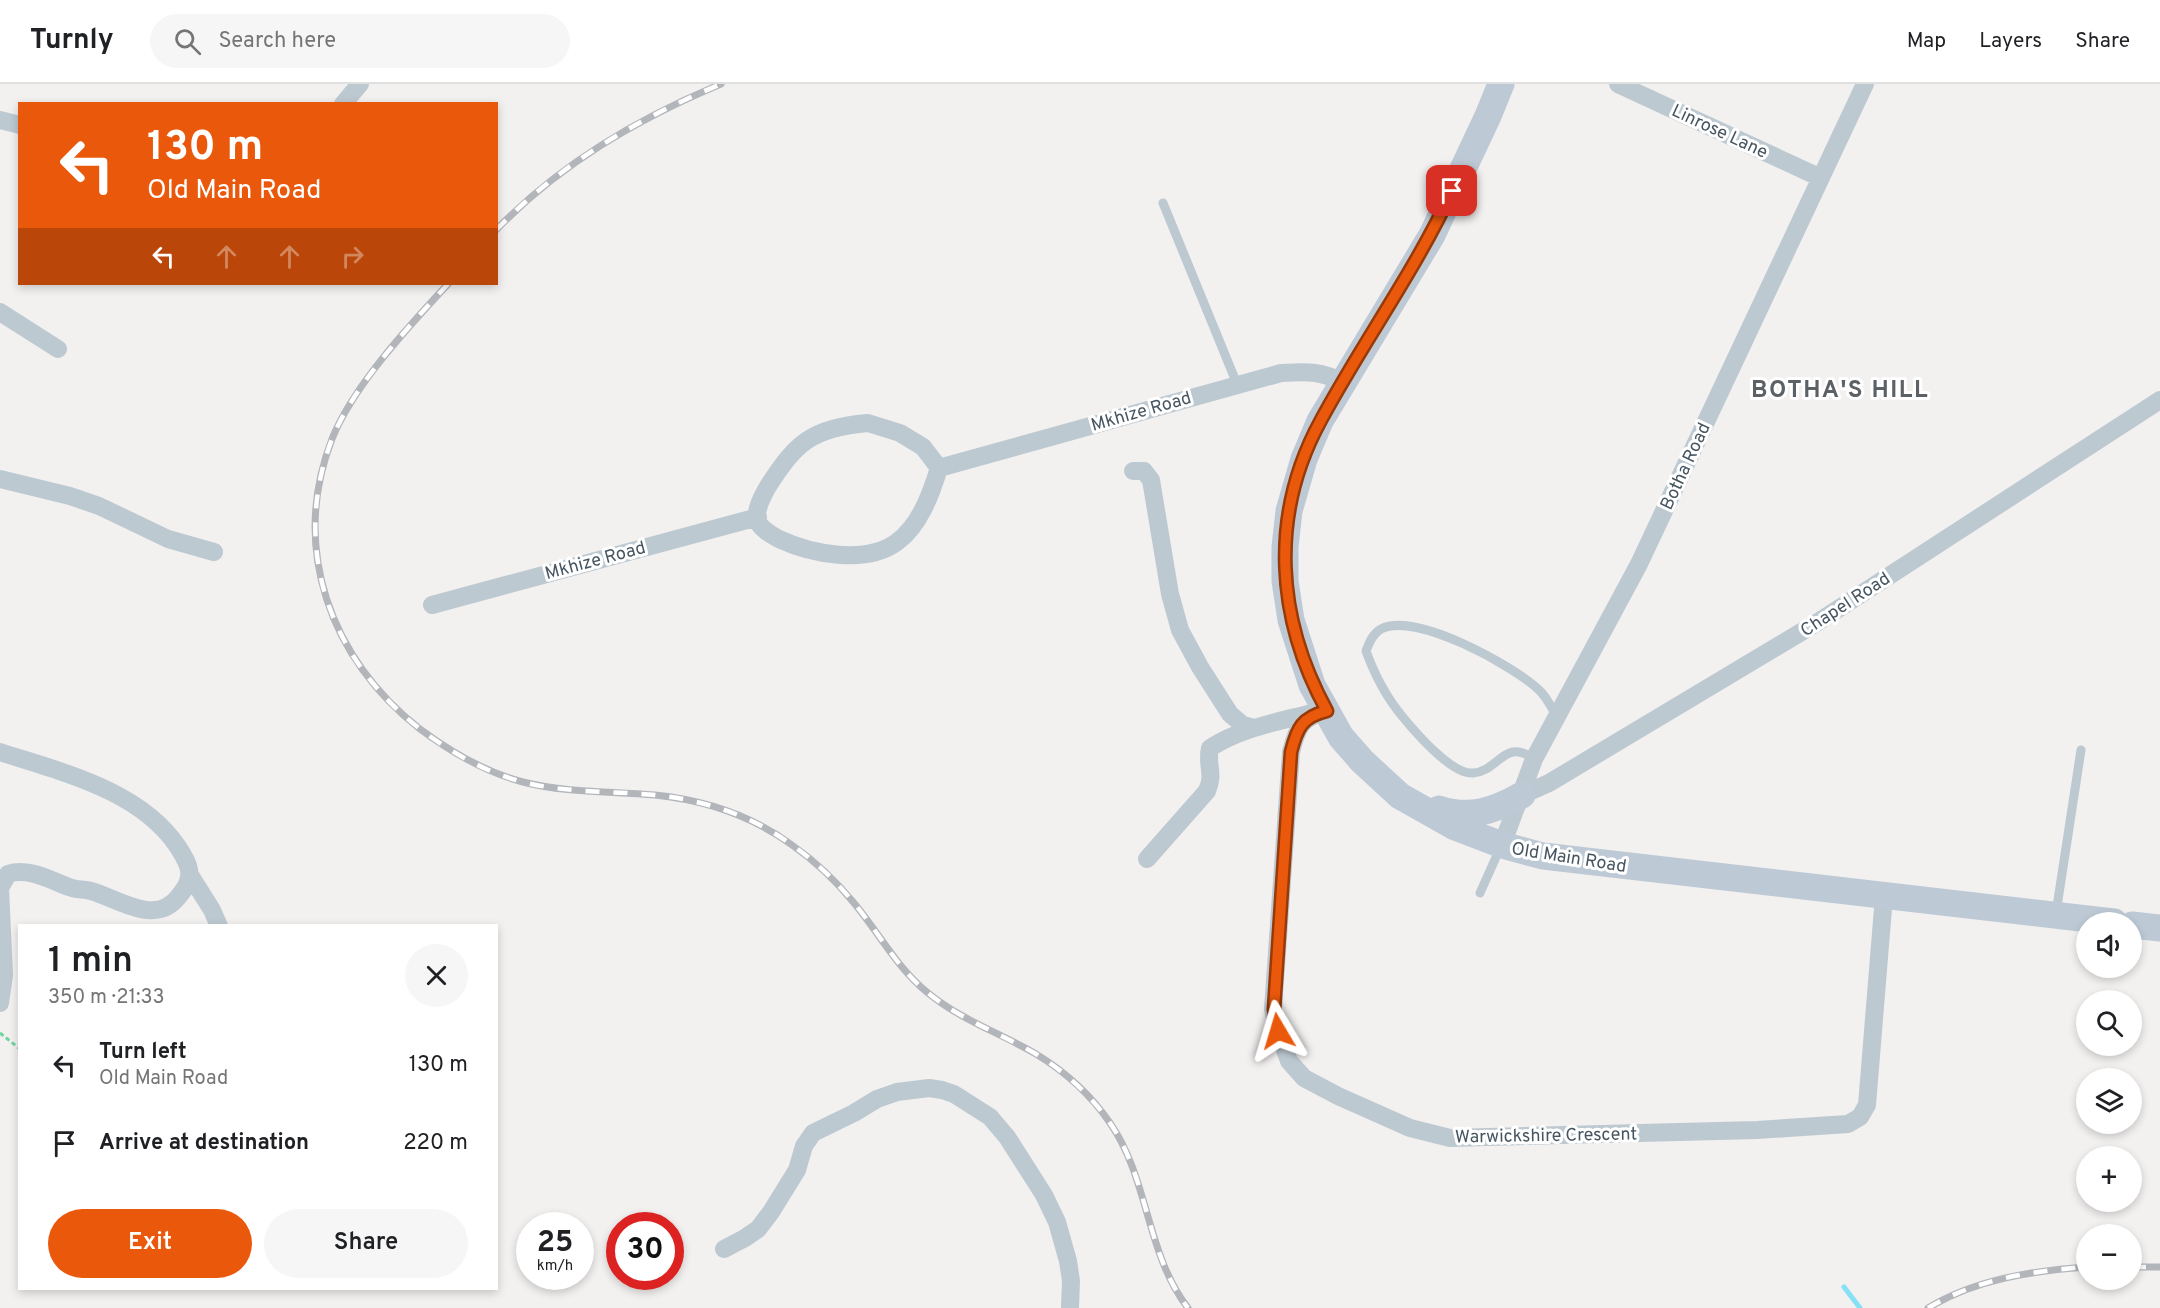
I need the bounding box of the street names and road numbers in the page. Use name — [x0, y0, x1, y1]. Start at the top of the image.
street label: Linrose Lane — [1668, 100, 1771, 165]
street label: Mkhize Road — [1089, 387, 1194, 438]
street label: Botha Road — [1656, 419, 1717, 514]
street label: Mkhize Road — [543, 537, 648, 586]
street label: Chapel Road — [1797, 568, 1895, 643]
street label: Old Main Road — [1510, 838, 1628, 879]
street label: Warwickshire Crescent — [1455, 1123, 1637, 1150]

